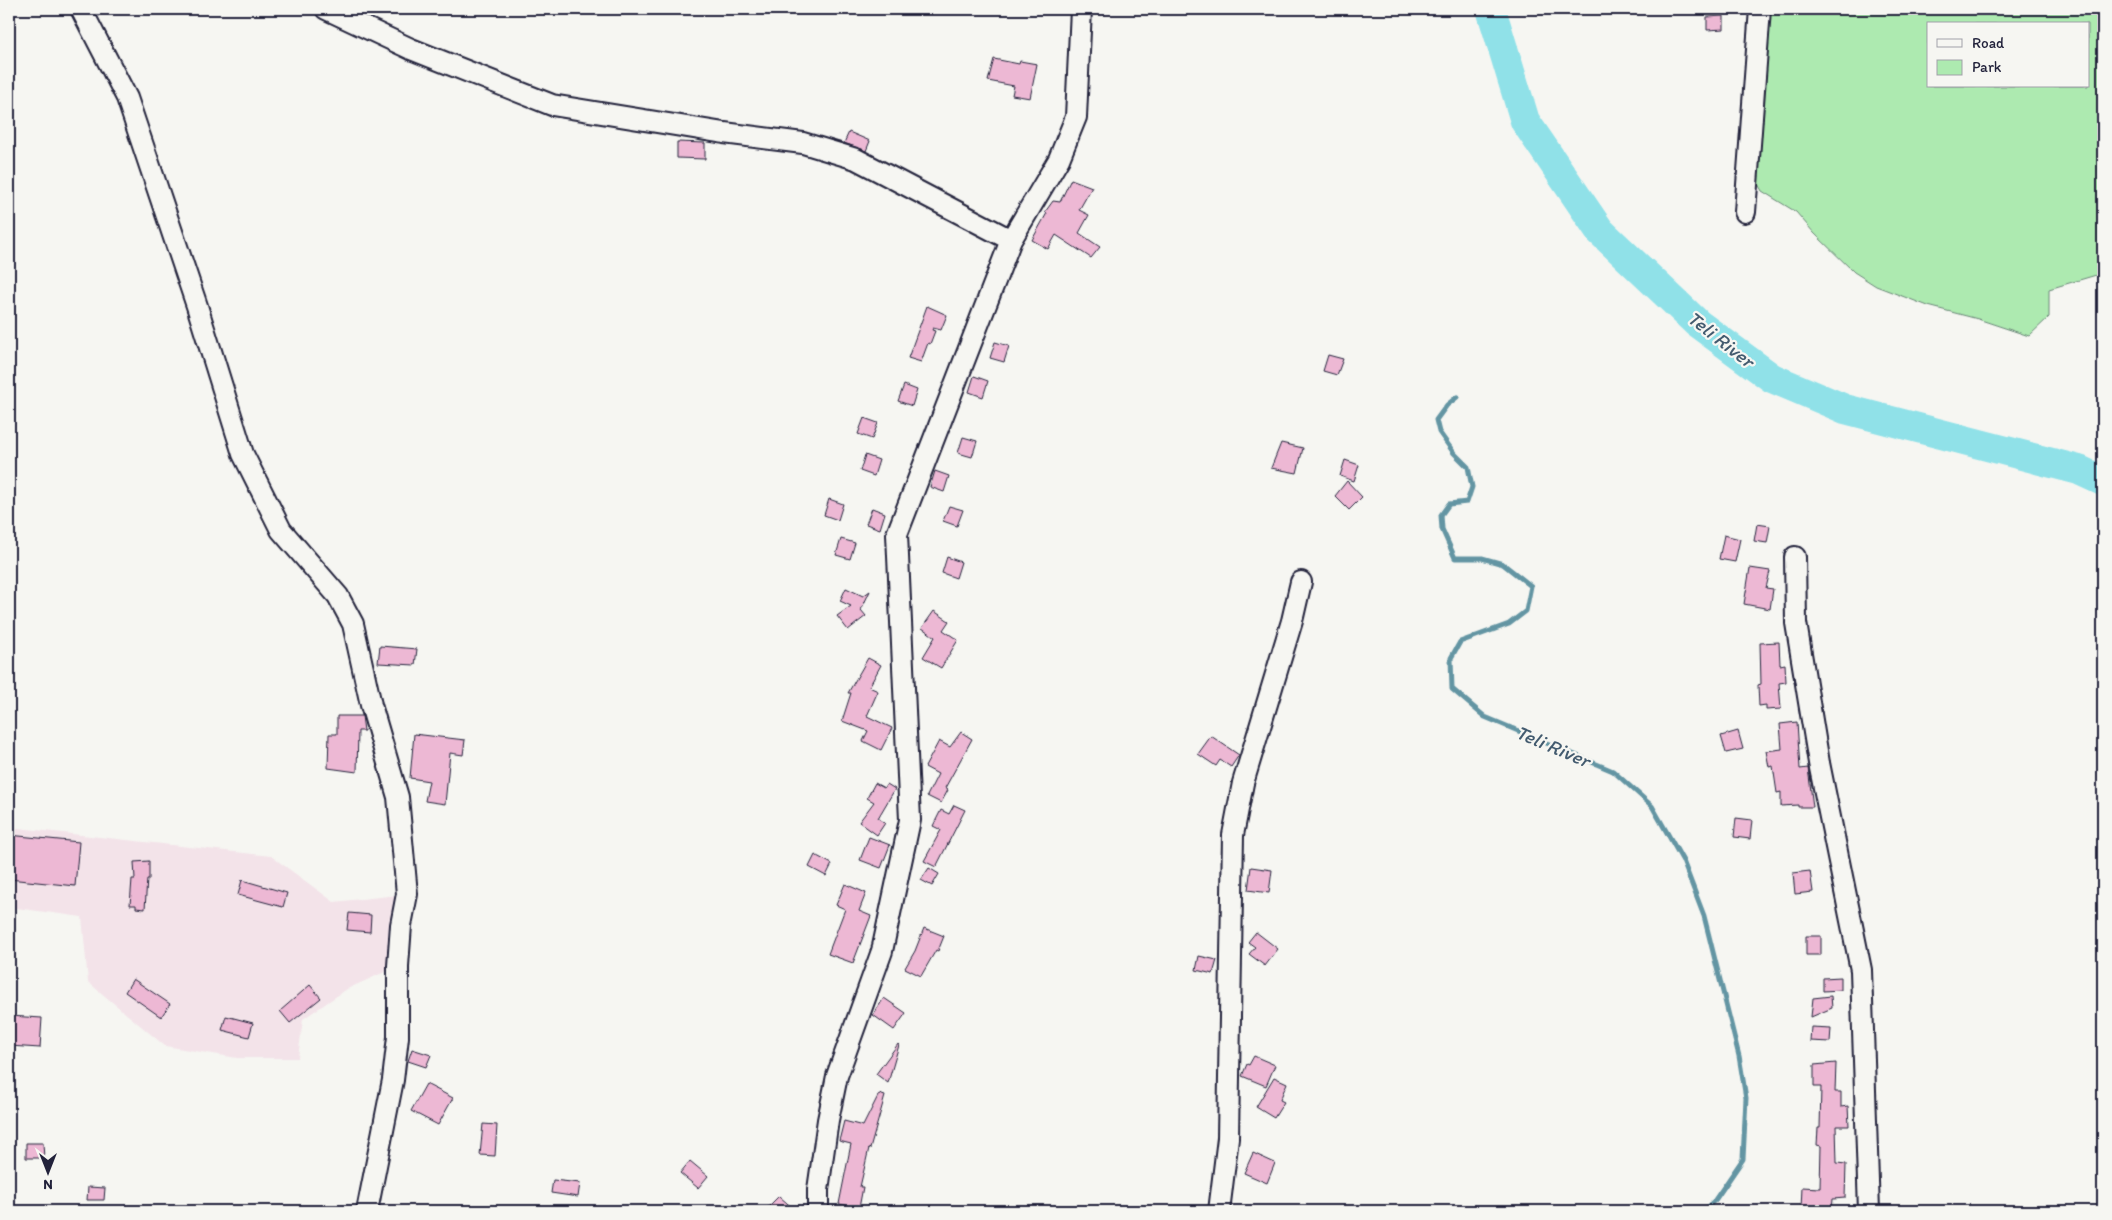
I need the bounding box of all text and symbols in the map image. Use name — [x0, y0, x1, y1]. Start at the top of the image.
legend — [1927, 22, 2090, 88]
text: Road — [1972, 34, 2005, 52]
text: Park — [1972, 58, 2002, 76]
water label: Teli River — [1683, 305, 1761, 374]
water label: Teli River — [1512, 720, 1596, 773]
north arrow — [22, 1148, 72, 1198]
text: N — [43, 1176, 53, 1193]

